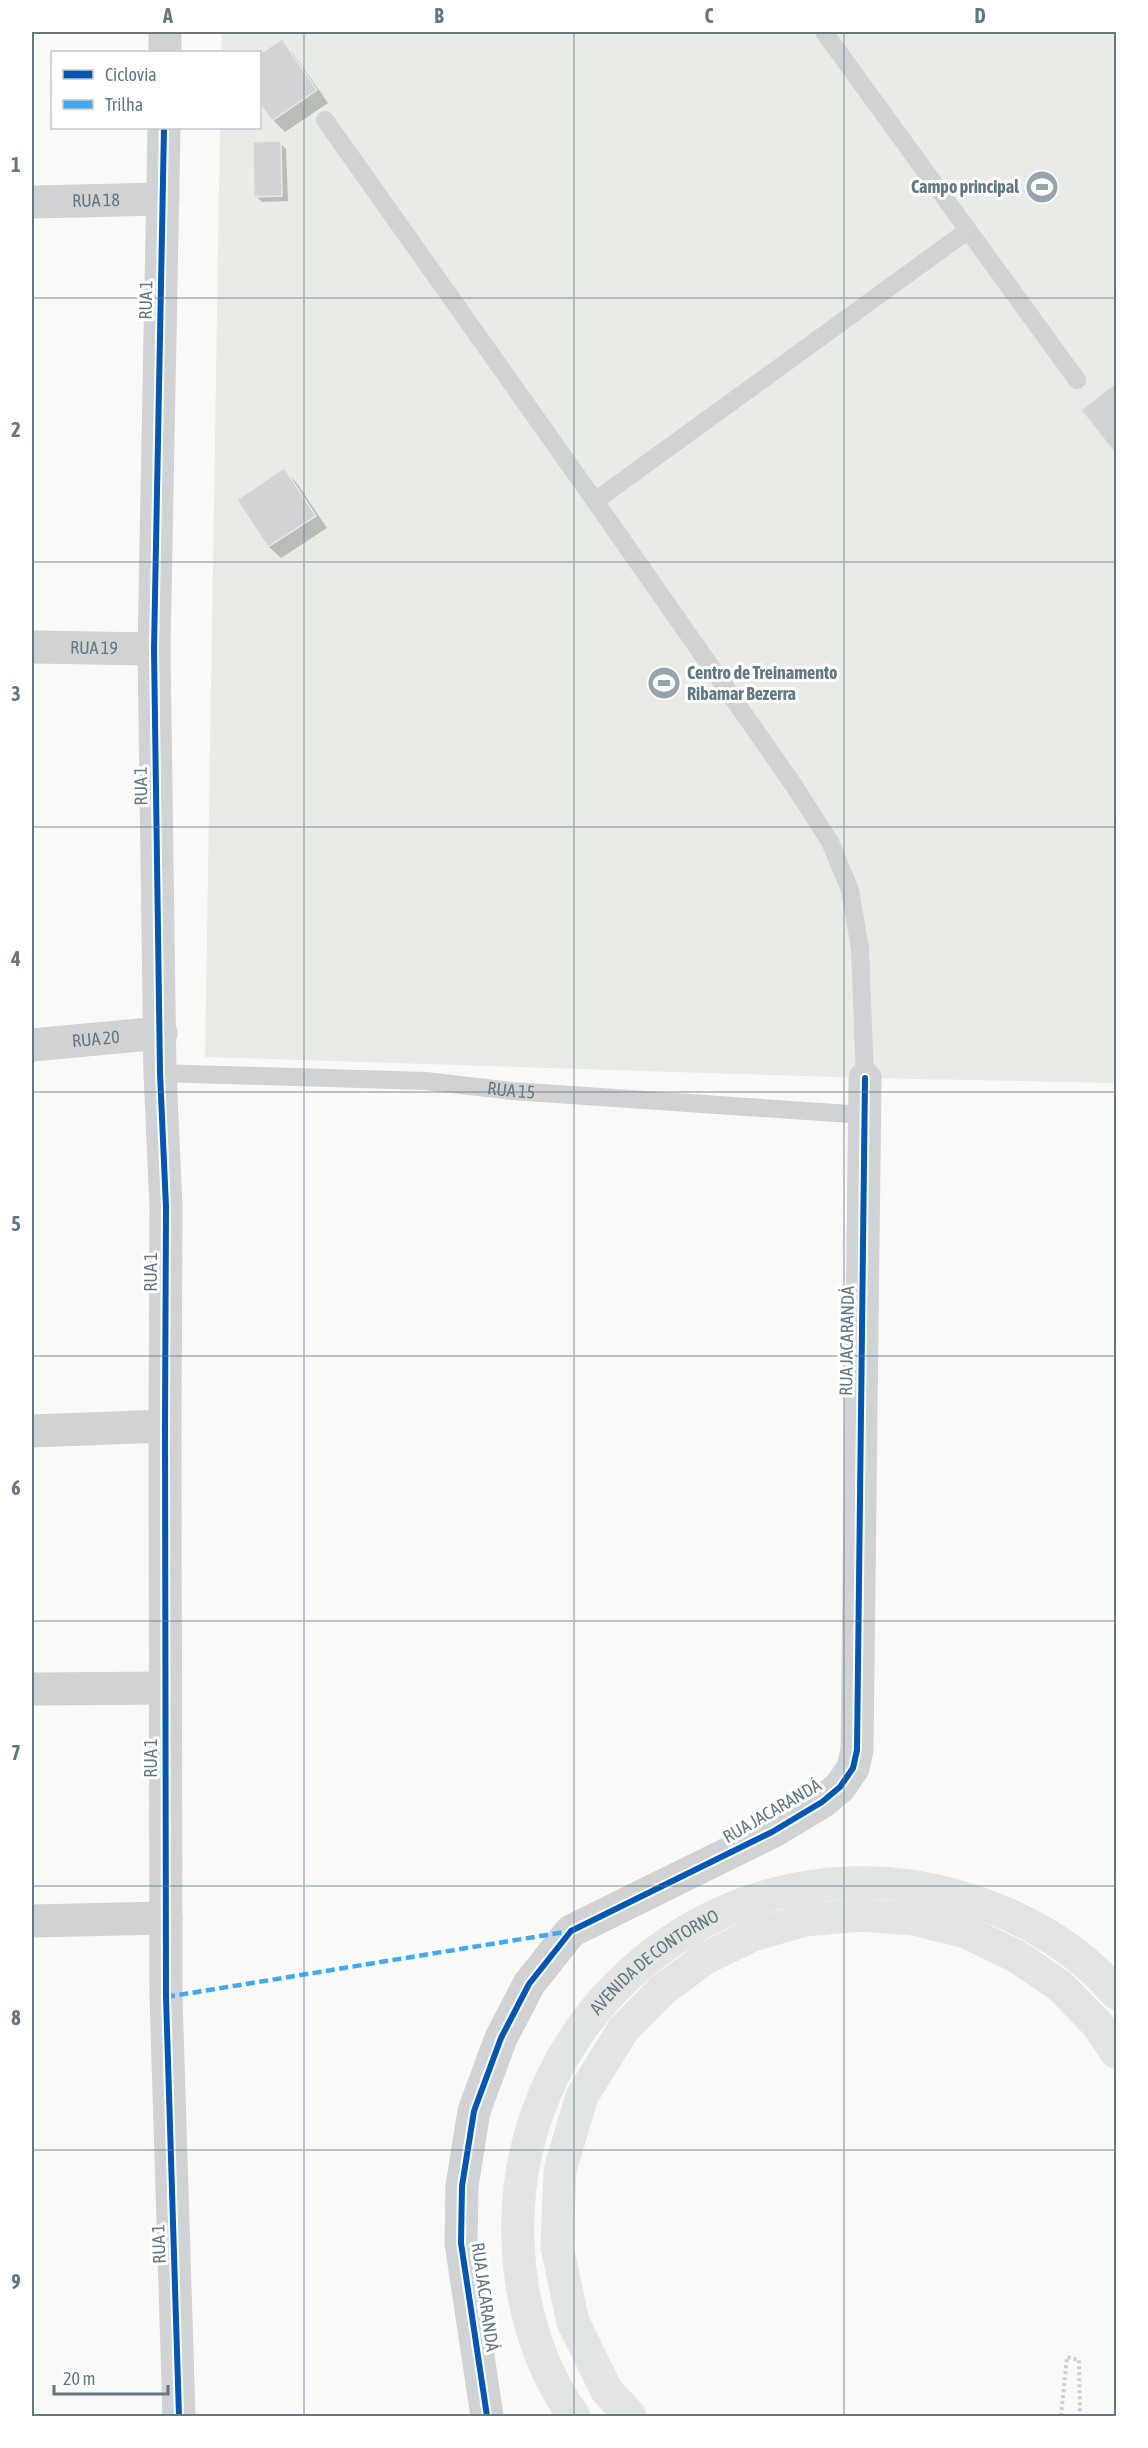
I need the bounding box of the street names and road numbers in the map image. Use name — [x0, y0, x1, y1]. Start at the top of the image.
street label: RUA 18 — [72, 189, 120, 211]
street label: RUA 1 — [135, 280, 156, 320]
street label: RUA 19 — [70, 637, 118, 658]
street label: RUA 1 — [130, 766, 151, 806]
street label: RUA 20 — [71, 1026, 120, 1051]
street label: RUA 15 — [486, 1077, 536, 1103]
street label: RUA 1 — [140, 1252, 161, 1292]
street label: RUA JACARANDÁ — [835, 1286, 858, 1396]
street label: RUA 1 — [140, 1738, 161, 1778]
street label: RUA JACARANDÁ — [719, 1774, 825, 1847]
street label: AVENIDA DE CONTORNO — [585, 1905, 722, 2019]
street label: RUA 1 — [147, 2224, 170, 2264]
street label: RUA JACARANDÁ — [467, 2241, 504, 2353]

